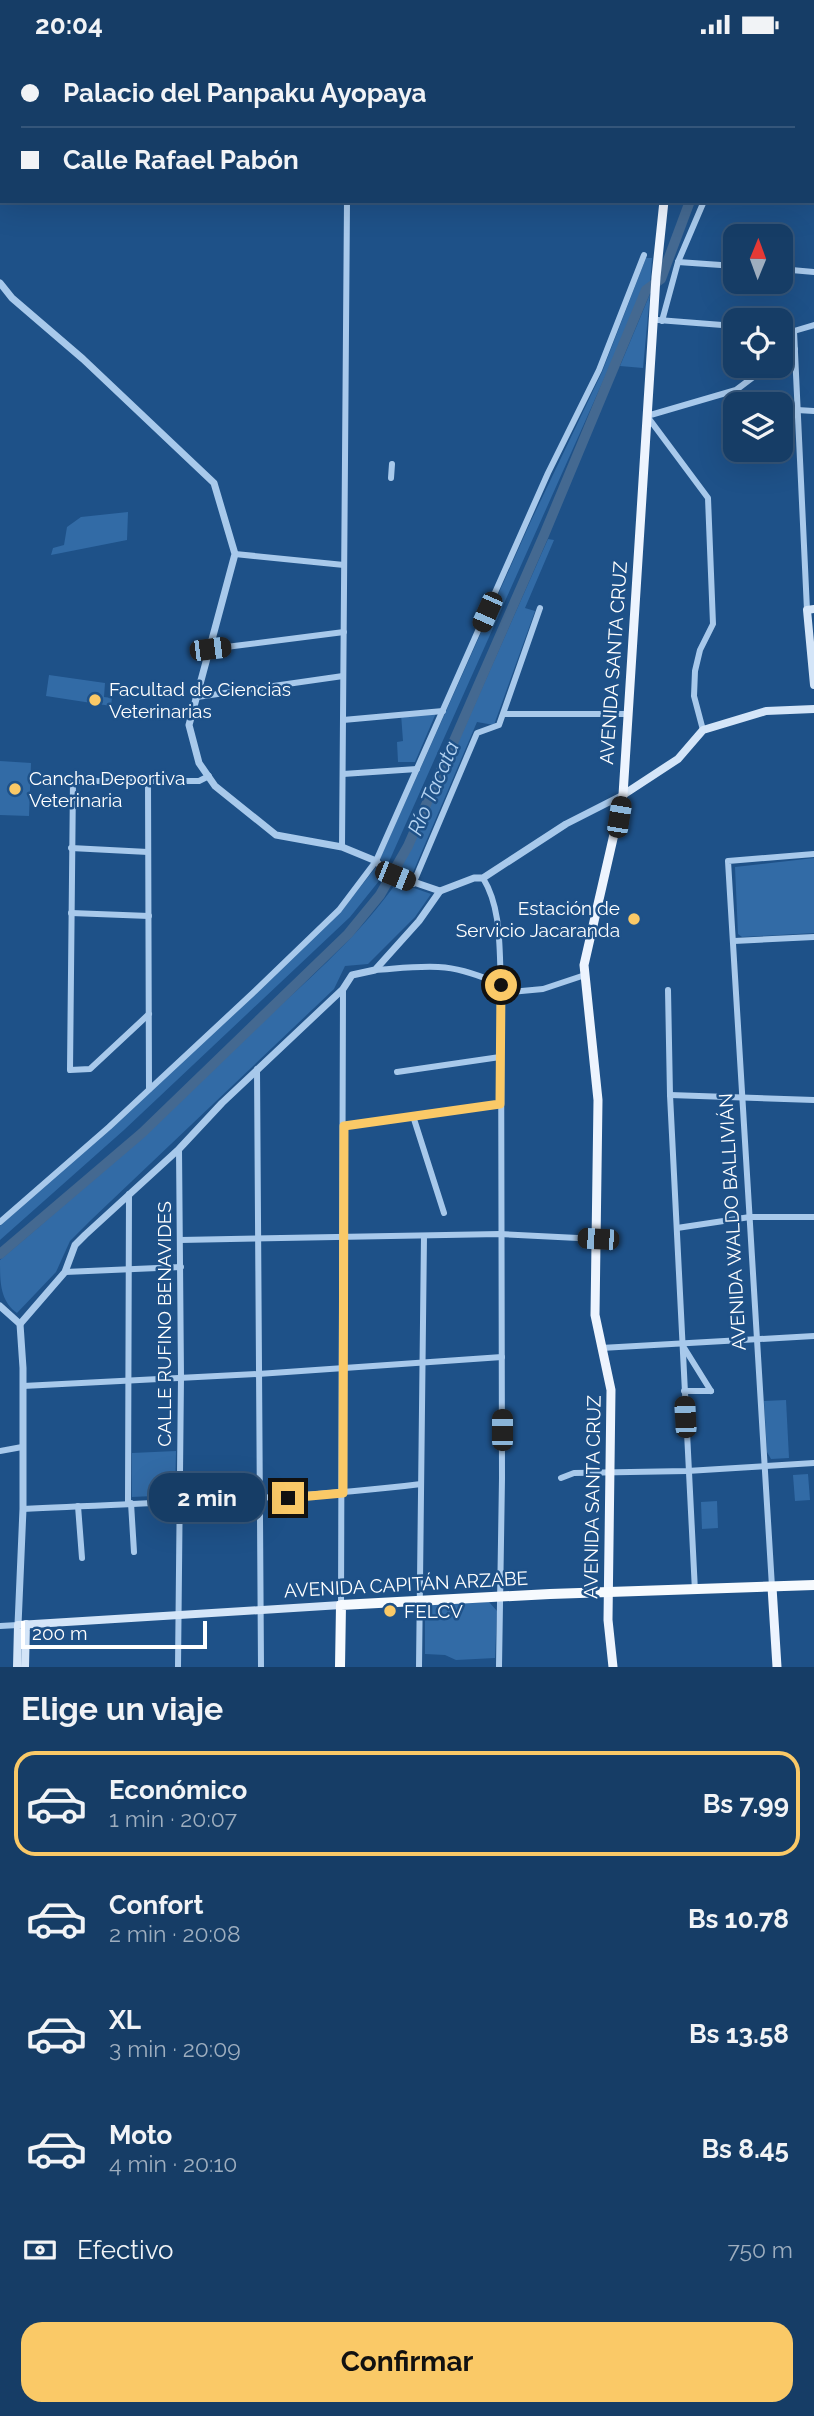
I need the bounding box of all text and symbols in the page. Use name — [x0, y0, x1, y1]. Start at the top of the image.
text: 20:04 — [35, 10, 103, 40]
text: Palacio del Panpaku Ayopaya — [63, 78, 427, 108]
text: Calle Rafael Pabón — [63, 145, 299, 175]
north arrow — [723, 224, 793, 294]
map controls — [723, 224, 793, 462]
button: locate — [723, 308, 793, 378]
button: layers — [723, 392, 793, 462]
street label: AVENIDA SANTA CRUZ — [595, 561, 631, 765]
car — [469, 589, 506, 635]
car — [188, 636, 233, 662]
place label: Facultad de Ciencias Veterinarias — [109, 678, 291, 722]
marker: Facultad de Ciencias Veterinarias — [87, 692, 103, 708]
water label: Río Tacata — [402, 737, 464, 839]
place label: Cancha Deportiva Veterinaria — [29, 767, 185, 811]
marker: Cancha Deportiva Veterinaria — [7, 781, 23, 797]
car — [606, 795, 633, 839]
car — [372, 858, 419, 894]
place label: Estación de Servicio Jacaranda — [456, 897, 620, 941]
marker: Estación de Servicio Jacaranda — [626, 911, 642, 927]
route start — [485, 969, 517, 1001]
street label: AVENIDA WALDO BALLIVIÁN — [714, 1093, 750, 1351]
street label: CALLE RUFINO BENAVIDES — [153, 1201, 175, 1447]
car — [577, 1227, 620, 1251]
street label: AVENIDA SANTA CRUZ — [579, 1395, 605, 1599]
car — [674, 1395, 697, 1439]
car — [492, 1409, 513, 1451]
callout: 2 min — [148, 1473, 264, 1523]
route end — [272, 1482, 304, 1514]
text: 2 min — [177, 1484, 237, 1511]
street label: AVENIDA CAPITÁN ARZABE — [283, 1567, 529, 1601]
place label: FELCV — [404, 1600, 463, 1622]
marker: FELCV — [382, 1603, 398, 1619]
scale bar — [21, 1618, 206, 1650]
text: 200 m — [32, 1622, 87, 1644]
text: Elige un viaje — [21, 1690, 223, 1727]
icon: car — [25, 1772, 88, 1835]
text: Económico — [109, 1775, 247, 1805]
text: Bs 7.99 — [703, 1789, 789, 1819]
text: 1 min · 20:07 — [109, 1805, 237, 1832]
icon: car — [25, 1887, 88, 1950]
text: Confort — [109, 1890, 203, 1920]
text: Bs 10.78 — [688, 1904, 789, 1934]
text: 2 min · 20:08 — [109, 1920, 241, 1947]
icon: car — [25, 2002, 88, 2065]
text: XL — [109, 2005, 141, 2035]
text: Bs 13.58 — [689, 2019, 789, 2049]
text: 3 min · 20:09 — [109, 2035, 241, 2062]
icon: car — [25, 2117, 88, 2180]
text: Moto — [109, 2120, 172, 2150]
text: Bs 8.45 — [702, 2134, 789, 2164]
text: 4 min · 20:10 — [109, 2150, 237, 2177]
icon: cash — [21, 2231, 59, 2269]
text: Efectivo — [77, 2235, 174, 2265]
text: 750 m — [727, 2236, 793, 2263]
button: Confirmar — [21, 2322, 793, 2402]

